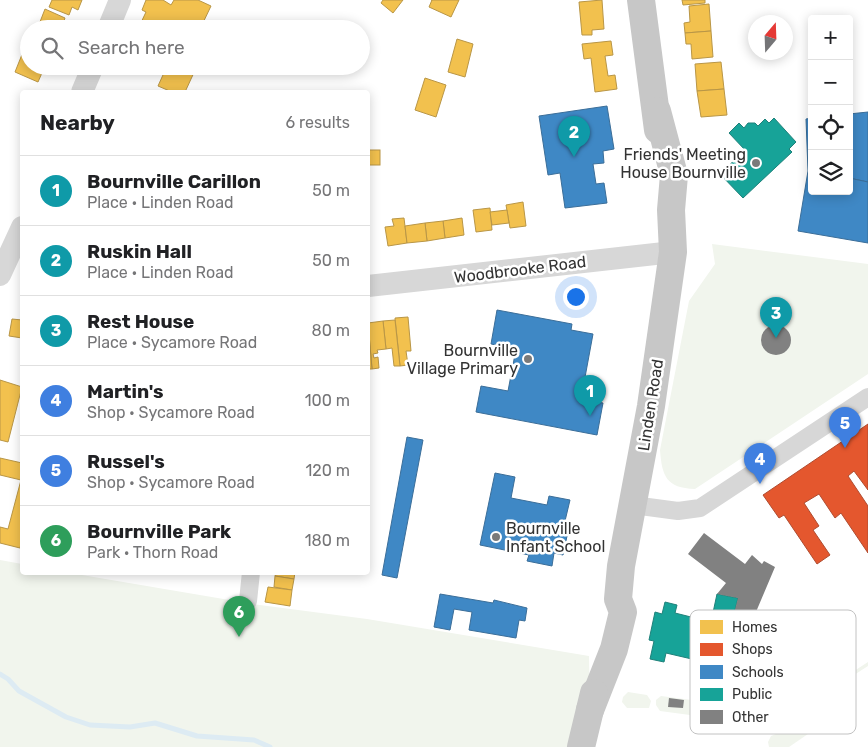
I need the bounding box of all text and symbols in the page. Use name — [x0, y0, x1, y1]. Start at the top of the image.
north arrow — [748, 15, 793, 60]
map controls — [808, 15, 853, 195]
button: + — [808, 15, 853, 60]
search box — [20, 20, 370, 75]
icon: search — [38, 34, 66, 62]
text: Search here — [78, 36, 185, 59]
button: − — [808, 60, 853, 105]
button: locate — [808, 105, 853, 150]
text: Nearby — [40, 110, 115, 135]
text: 6 results — [285, 113, 350, 132]
pin: 2 — [558, 116, 590, 157]
place label: Friends' Meeting House Bournville — [620, 145, 746, 182]
button: layers — [808, 150, 853, 195]
marker: Friends' Meeting House Bournville — [750, 157, 762, 169]
text: Bournville Carillon — [87, 170, 261, 193]
text: 1 — [52, 181, 60, 200]
text: 50 m — [312, 181, 350, 200]
text: Place · Linden Road — [87, 193, 234, 212]
text: Ruskin Hall — [87, 240, 192, 263]
text: 2 — [51, 251, 61, 270]
text: 50 m — [312, 251, 350, 270]
street label: Woodbrooke Road — [453, 252, 587, 287]
text: Place · Linden Road — [87, 263, 234, 282]
your location — [563, 284, 589, 310]
pin: 3 — [760, 297, 792, 338]
text: Rest House — [87, 310, 194, 333]
text: 3 — [51, 321, 61, 340]
text: 80 m — [312, 321, 350, 340]
text: Place · Sycamore Road — [87, 333, 257, 352]
place label: Bournville Village Primary — [406, 341, 518, 378]
marker: Bournville Village Primary — [522, 353, 534, 365]
street label: Linden Road — [634, 358, 667, 452]
pin: 1 — [574, 375, 606, 416]
text: Martin's — [87, 380, 163, 403]
text: 4 — [51, 391, 61, 410]
text: 100 m — [305, 391, 350, 410]
text: Shop · Sycamore Road — [87, 403, 255, 422]
pin: 5 — [829, 407, 861, 448]
pin: 4 — [744, 443, 776, 484]
text: Russel's — [87, 450, 165, 473]
text: 5 — [51, 461, 61, 480]
text: 120 m — [305, 461, 350, 480]
text: Shop · Sycamore Road — [87, 473, 255, 492]
place label: Bournville Infant School — [506, 519, 605, 556]
text: Bournville Park — [87, 520, 231, 543]
text: 6 — [51, 531, 61, 550]
text: 180 m — [305, 531, 350, 550]
marker: Bournville Infant School — [490, 531, 502, 543]
text: Park · Thorn Road — [87, 543, 218, 562]
pin: 6 — [223, 596, 255, 637]
legend — [690, 610, 856, 734]
text: Homes — [732, 619, 777, 636]
text: Shops — [732, 641, 773, 658]
text: Schools — [732, 664, 784, 681]
text: Public — [732, 686, 773, 703]
text: Other — [732, 709, 769, 726]

